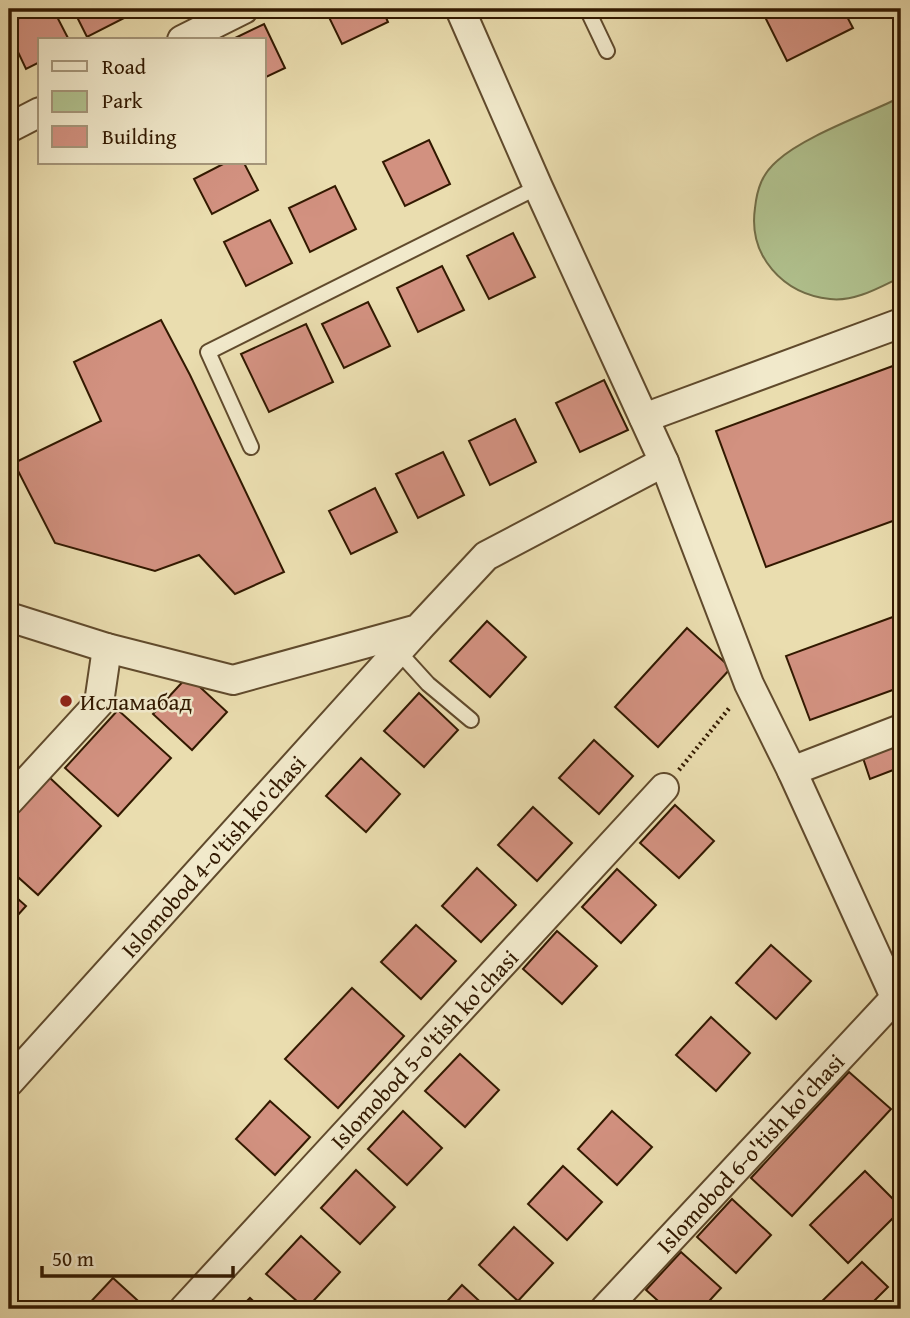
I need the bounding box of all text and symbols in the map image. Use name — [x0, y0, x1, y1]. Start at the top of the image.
legend — [38, 38, 266, 164]
text: Road — [102, 51, 147, 82]
text: Park — [102, 85, 143, 116]
text: Building — [102, 121, 177, 152]
place label: Исламабад — [80, 685, 192, 718]
marker: Исламабад — [58, 693, 74, 709]
street label: Islomobod 4-o'tish ko'chasi — [113, 747, 313, 965]
street label: Islomobod 5-o'tish ko'chasi — [322, 942, 526, 1156]
street label: Islomobod 6-o'tish ko'chasi — [648, 1046, 852, 1260]
scale bar — [42, 1234, 233, 1278]
text: 50 m — [52, 1243, 94, 1274]

